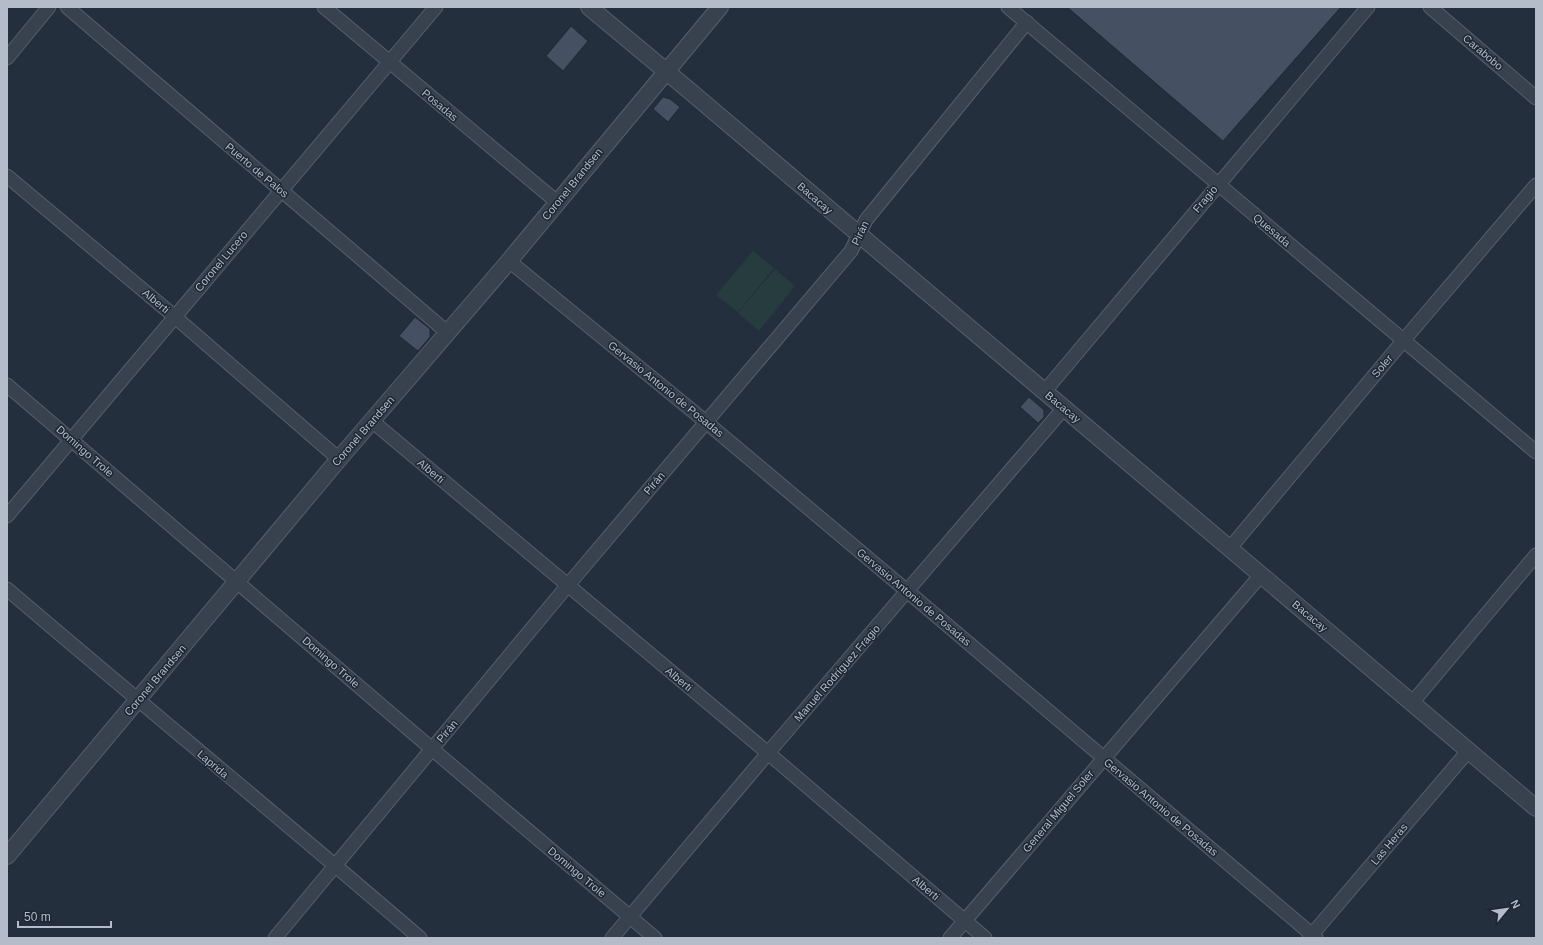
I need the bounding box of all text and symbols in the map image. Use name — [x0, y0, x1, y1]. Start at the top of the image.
street label: Carabobo — [1461, 32, 1505, 72]
street label: Posadas — [420, 87, 461, 124]
street label: Puerto de Palos — [223, 140, 291, 200]
street label: Coronel Brandsen — [539, 146, 605, 222]
street label: Bacacay — [795, 180, 835, 217]
street label: Fragio — [1190, 183, 1220, 215]
street label: Quesada — [1251, 211, 1294, 250]
street label: Pirán — [849, 219, 871, 247]
street label: Coronel Lucero — [192, 228, 250, 294]
street label: Alberti — [140, 286, 172, 316]
street label: Gervasio Antonio de Posadas — [606, 339, 726, 440]
street label: Soler — [1369, 352, 1395, 380]
street label: Bacacay — [1043, 389, 1083, 425]
street label: Coronel Brandsen — [329, 394, 397, 468]
street label: Domingo Trole — [54, 423, 116, 479]
street label: Alberti — [415, 456, 447, 486]
street label: Pirán — [641, 469, 667, 497]
street label: Gervasio Antonio de Posadas — [855, 546, 974, 648]
street label: Bacacay — [1290, 598, 1330, 634]
street label: Manuel Rodríguez Fragio — [792, 622, 882, 724]
street label: Domingo Trole — [300, 634, 362, 690]
street label: Coronel Brandsen — [122, 642, 188, 718]
street label: Alberti — [663, 664, 695, 694]
street label: Pirán — [434, 717, 460, 745]
street label: Laprida — [195, 748, 232, 781]
street label: Gervasio Antonio de Posadas — [1102, 756, 1221, 858]
street label: General Miguel Soler — [1020, 767, 1096, 854]
street label: Las Heras — [1368, 821, 1410, 867]
street label: Domingo Trole — [546, 844, 608, 900]
street label: Alberti — [910, 873, 942, 903]
north arrow — [1487, 889, 1527, 929]
text: N — [1509, 898, 1523, 911]
scale bar — [18, 903, 111, 929]
text: 50 m — [24, 910, 51, 924]

